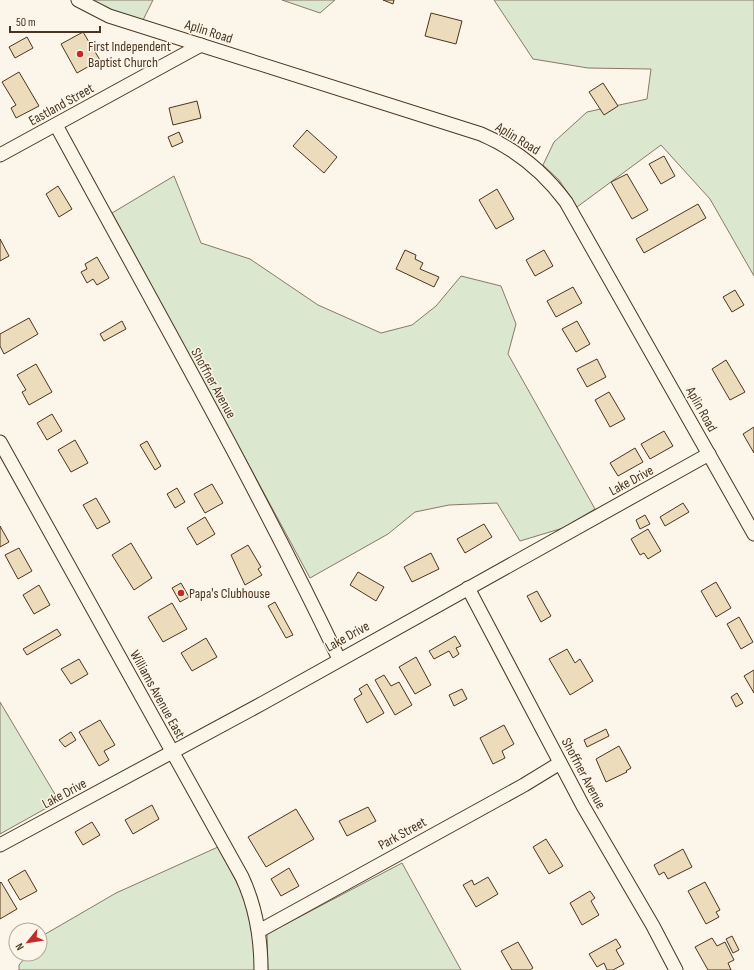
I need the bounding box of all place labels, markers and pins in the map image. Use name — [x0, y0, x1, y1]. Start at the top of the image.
place label: First Independent Baptist Church — [88, 38, 171, 71]
marker: First Independent Baptist Church — [75, 49, 85, 59]
place label: Papa's Clubhouse — [189, 585, 270, 602]
marker: Papa's Clubhouse — [176, 588, 186, 598]

